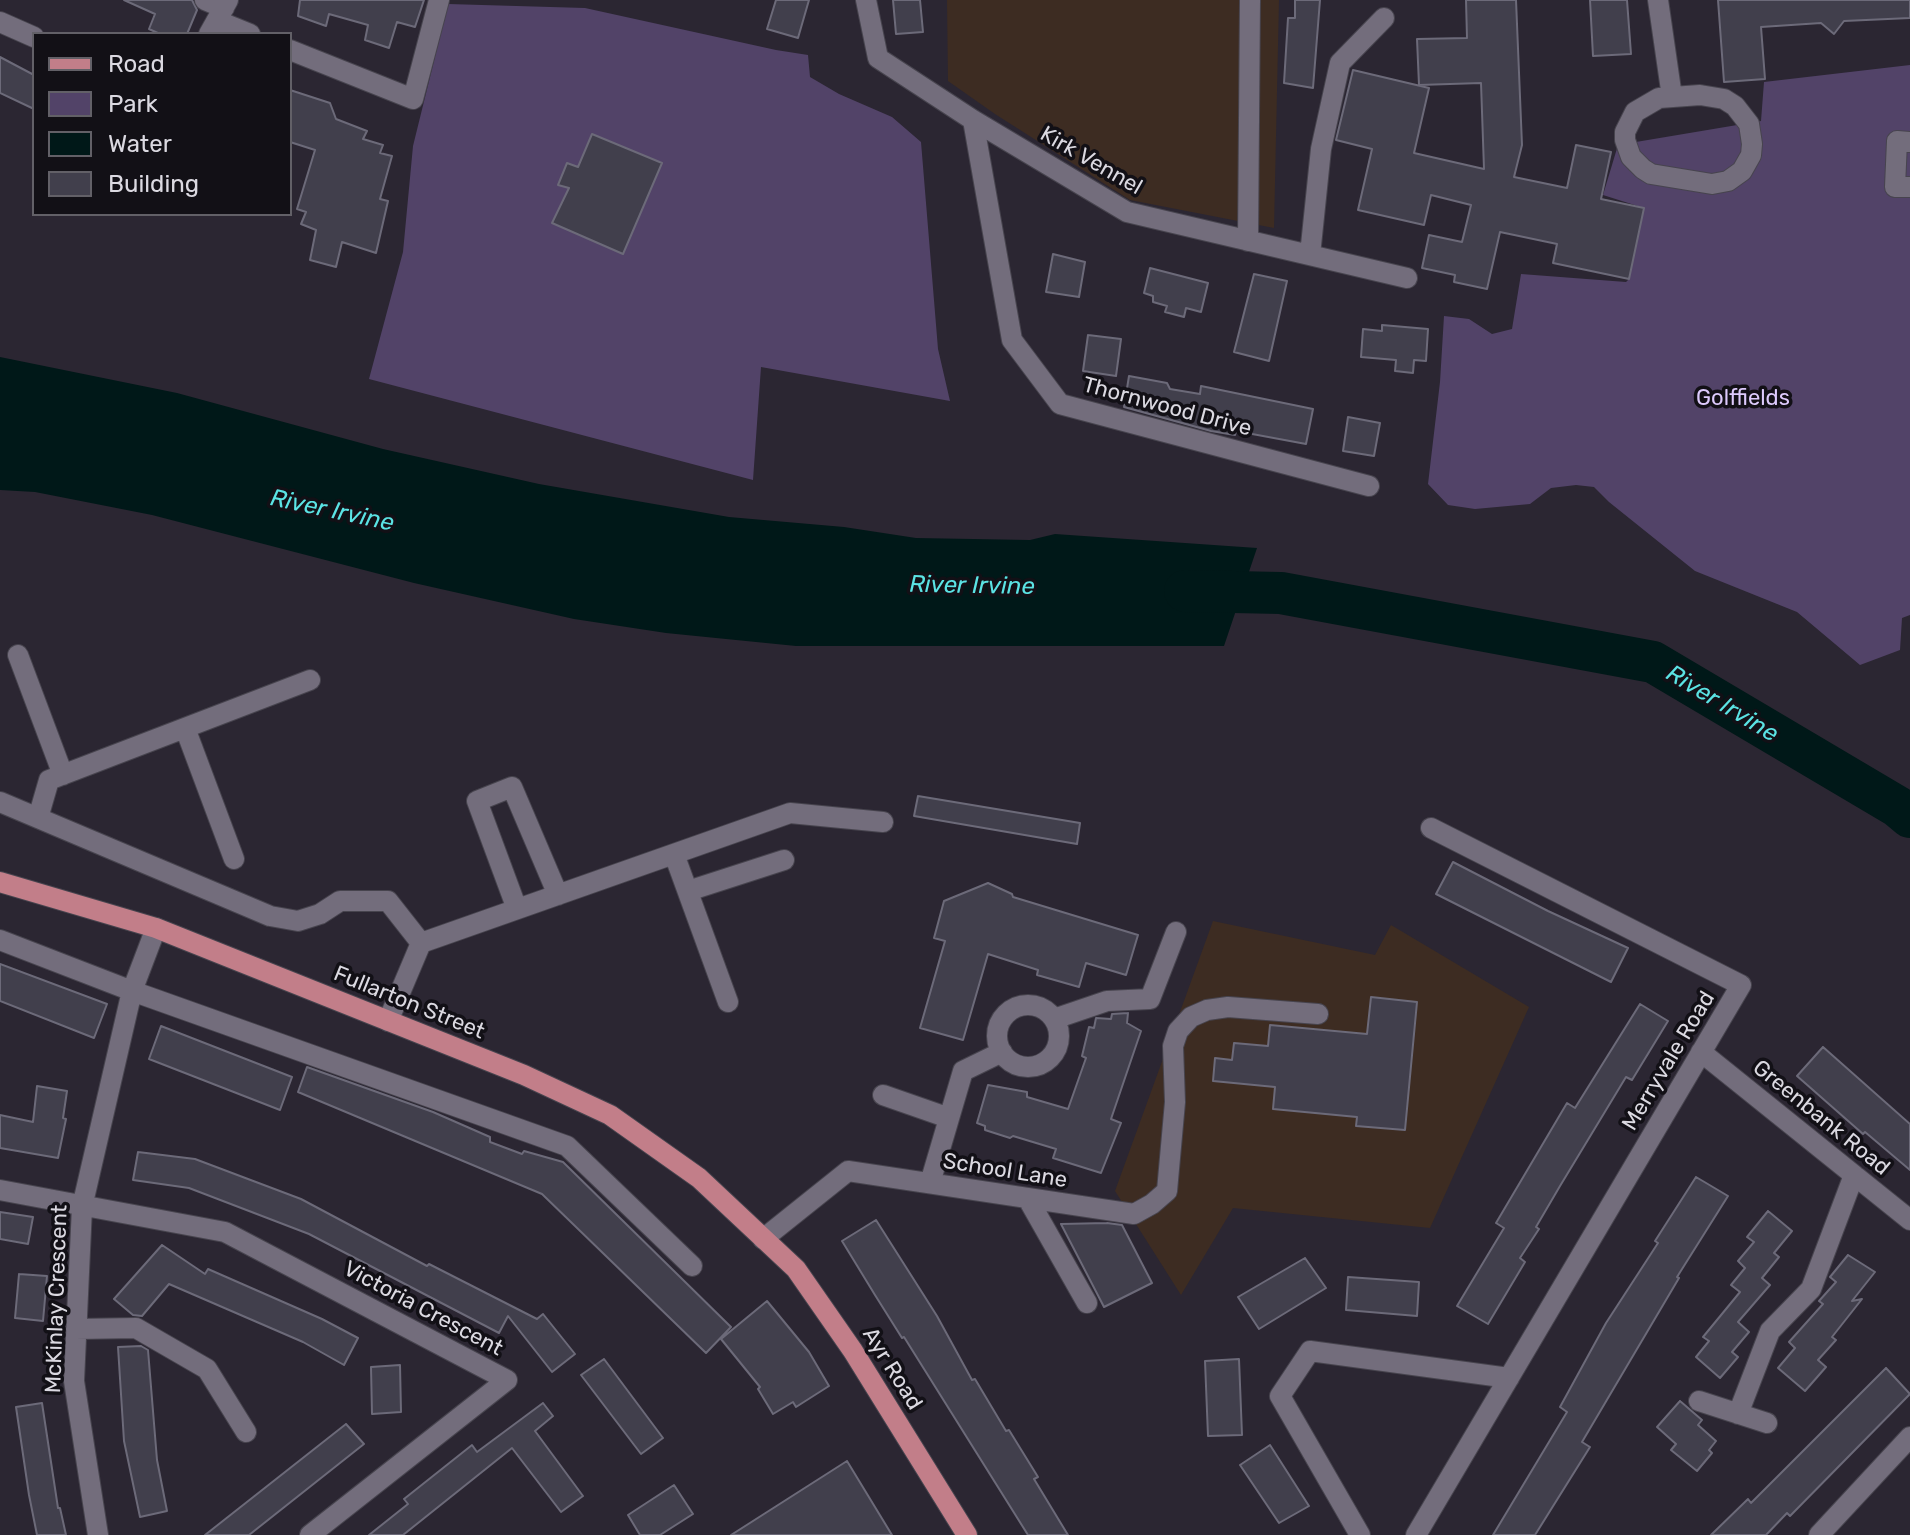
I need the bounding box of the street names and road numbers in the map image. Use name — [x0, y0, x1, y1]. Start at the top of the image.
street label: Kirk Vennel — [1035, 121, 1147, 201]
street label: Thornwood Drive — [1080, 372, 1254, 442]
street label: Fullarton Street — [330, 961, 488, 1045]
street label: Merryvale Road — [1617, 987, 1721, 1135]
street label: Greenbank Road — [1747, 1055, 1895, 1181]
street label: School Lane — [941, 1148, 1069, 1194]
street label: McKinlay Crescent — [41, 1204, 73, 1394]
street label: Victoria Crescent — [339, 1256, 507, 1362]
street label: Ayr Road — [856, 1323, 928, 1415]

